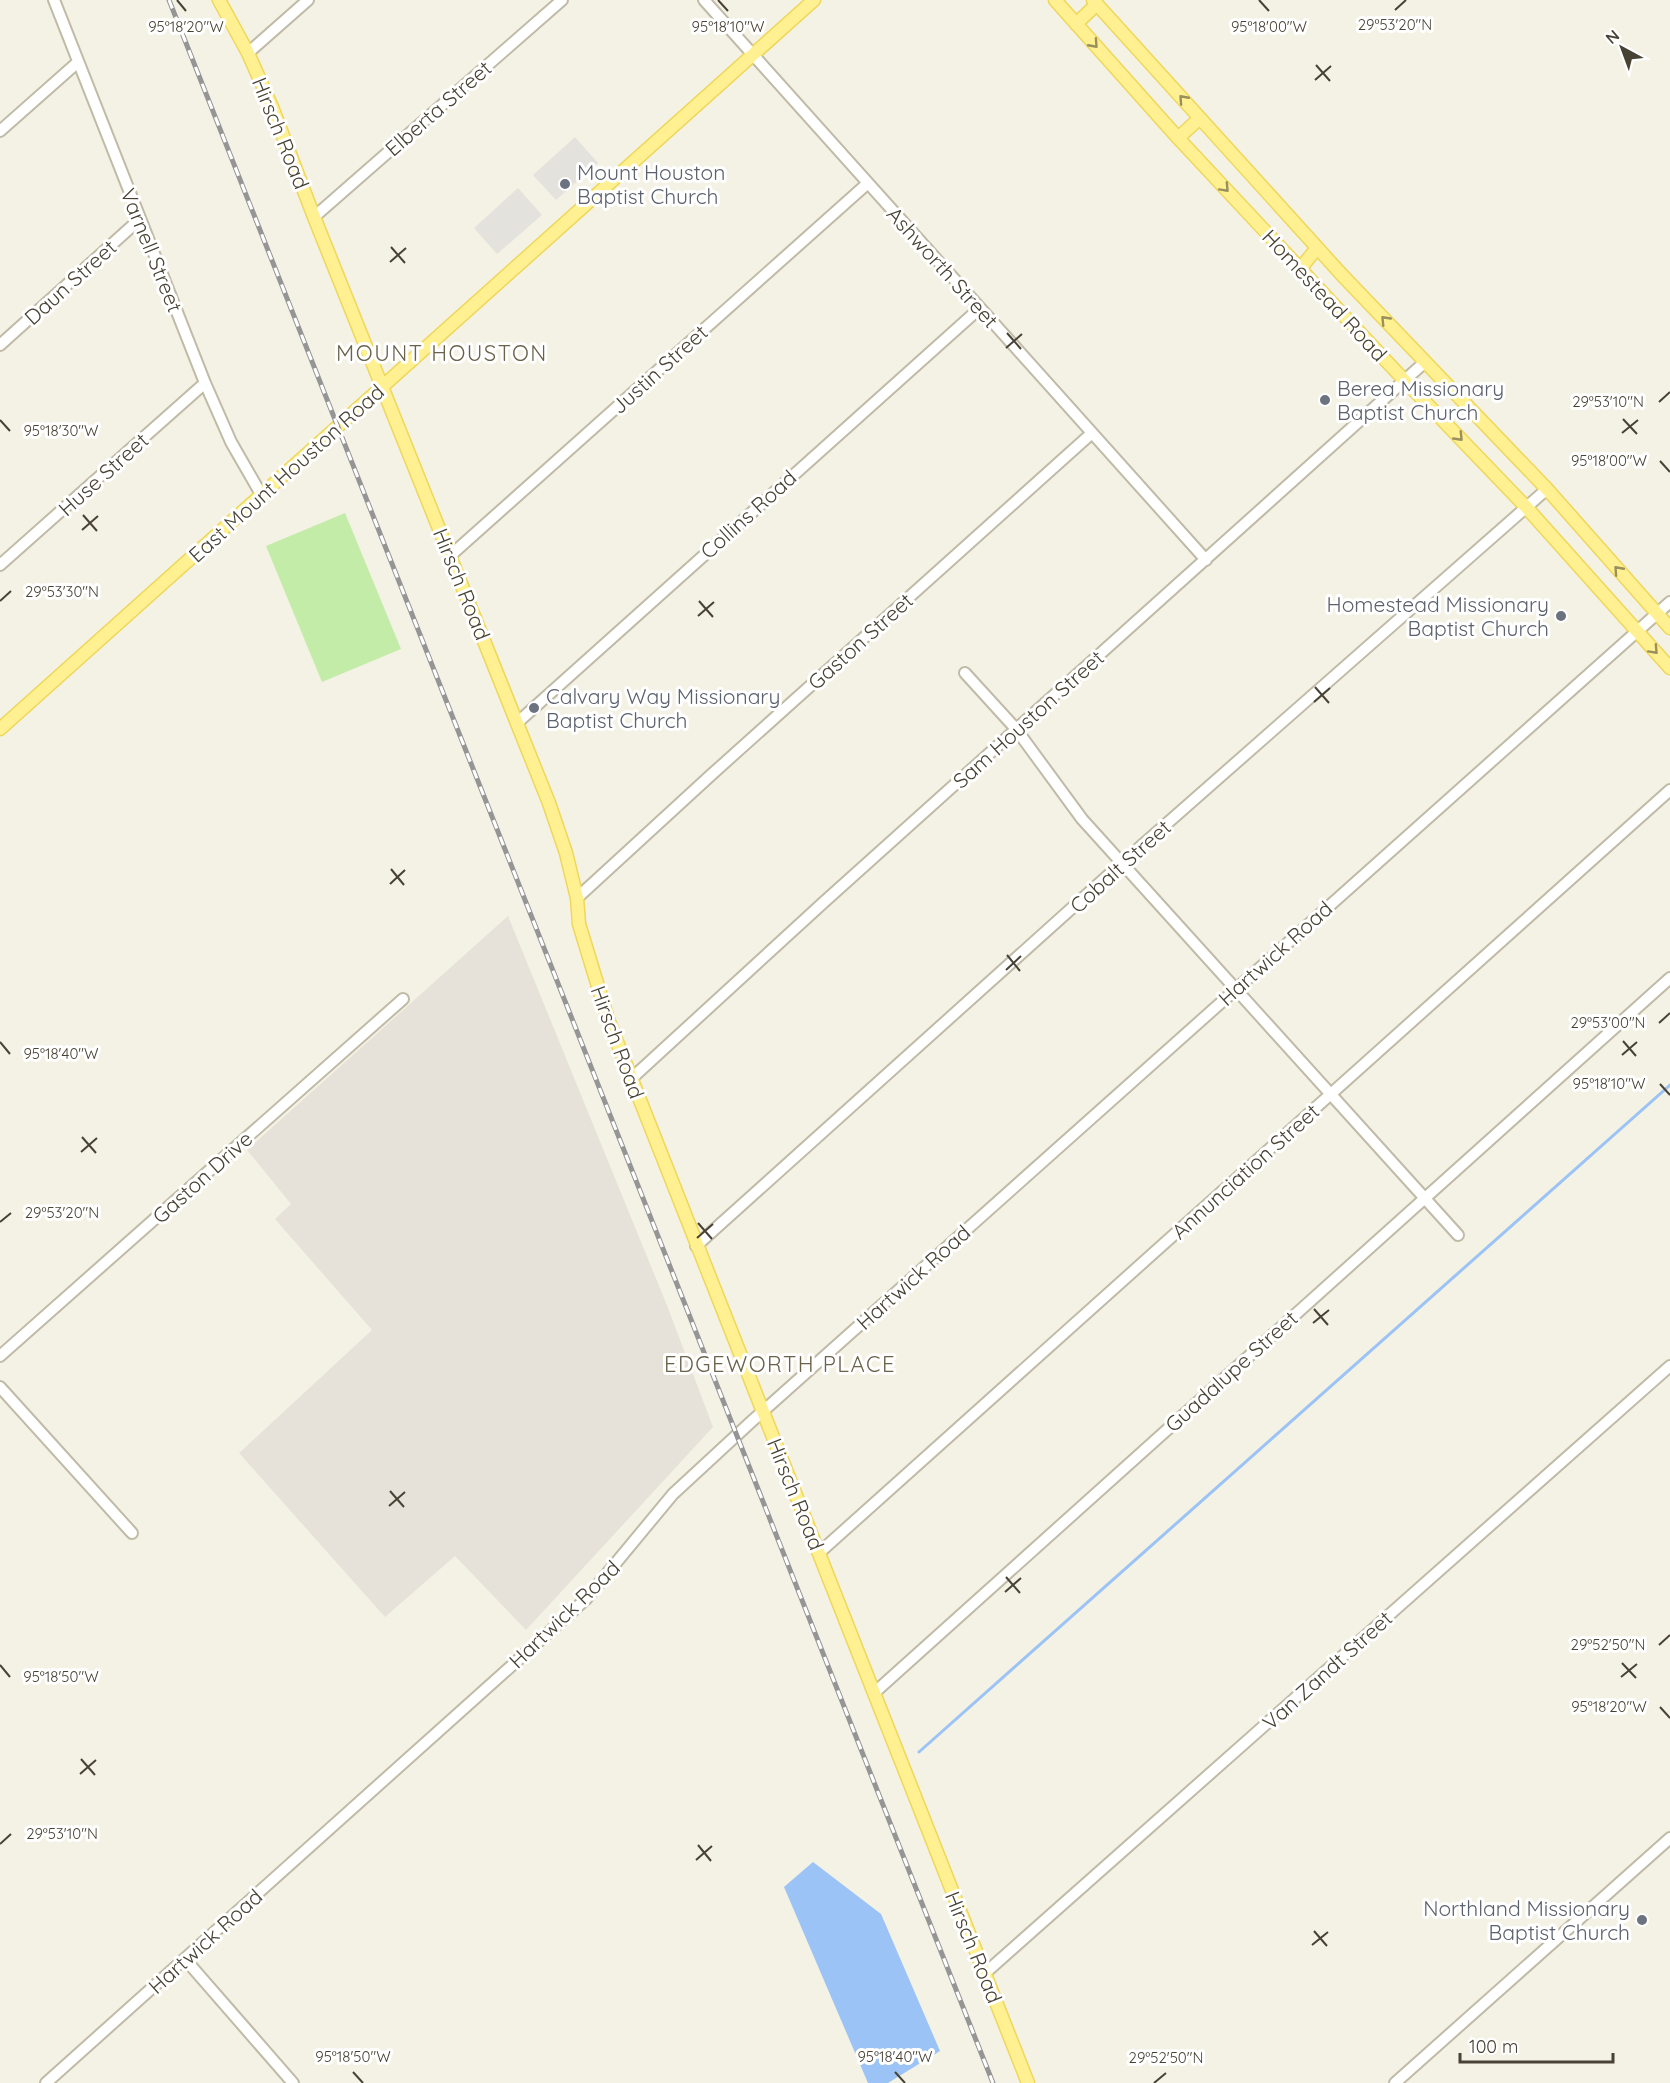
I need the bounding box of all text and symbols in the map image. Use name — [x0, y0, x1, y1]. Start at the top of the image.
text: 29°53'20"N — [1358, 15, 1432, 34]
text: 95°18'20"W — [148, 17, 224, 36]
text: 95°18'10"W — [692, 17, 765, 36]
text: 95°18'00"W — [1231, 17, 1308, 36]
north arrow — [1592, 18, 1652, 78]
text: N — [1601, 25, 1623, 48]
one-way arrow — [1087, 37, 1098, 47]
street label: Elberta Street — [380, 55, 496, 161]
street label: Hirsch Road — [247, 73, 315, 193]
one-way arrow — [1179, 95, 1190, 105]
place label: Mount Houston Baptist Church — [577, 159, 725, 209]
marker: Mount Houston Baptist Church — [558, 177, 572, 191]
one-way arrow — [1218, 181, 1229, 192]
street label: Varnell Street — [115, 184, 189, 316]
street label: Ashworth Street — [882, 201, 1004, 333]
street label: Homestead Road — [1257, 224, 1393, 366]
street label: Daun Street — [19, 234, 121, 330]
one-way arrow — [1381, 316, 1392, 326]
street label: Justin Street — [605, 319, 713, 419]
district label: MOUNT HOUSTON — [336, 339, 548, 367]
place label: Berea Missionary Baptist Church — [1337, 375, 1504, 425]
street label: East Mount Houston Road — [183, 378, 389, 568]
text: 29°53'10"N — [1572, 392, 1644, 411]
marker: Berea Missionary Baptist Church — [1318, 393, 1332, 407]
text: 95°18'30"W — [23, 421, 99, 440]
street label: Huse Street — [53, 427, 153, 521]
one-way arrow — [1452, 431, 1463, 441]
text: 95°18'00"W — [1571, 451, 1648, 470]
street label: Collins Road — [695, 464, 801, 564]
street label: Hirsch Road — [428, 524, 496, 644]
one-way arrow — [1614, 567, 1625, 577]
text: 29°53'30"N — [25, 582, 99, 601]
street label: Gaston Street — [802, 587, 918, 695]
place label: Homestead Missionary Baptist Church — [1327, 591, 1549, 641]
marker: Homestead Missionary Baptist Church — [1554, 609, 1568, 623]
one-way arrow — [1646, 643, 1657, 654]
street label: Sam Houston Street — [947, 644, 1109, 794]
place label: Calvary Way Missionary Baptist Church — [546, 683, 780, 733]
marker: Calvary Way Missionary Baptist Church — [527, 701, 541, 715]
street label: Cobalt Street — [1064, 814, 1176, 918]
street label: Hartwick Road — [1213, 895, 1337, 1011]
street label: Hirsch Road — [586, 982, 650, 1102]
text: 29°53'00"N — [1570, 1013, 1646, 1032]
text: 95°18'40"W — [23, 1044, 99, 1063]
text: 95°18'10"W — [1573, 1074, 1646, 1093]
street label: Annunciation Street — [1166, 1098, 1324, 1244]
street label: Gaston Drive — [147, 1125, 257, 1229]
text: 29°53'20"N — [25, 1203, 99, 1222]
street label: Hartwick Road — [851, 1219, 975, 1335]
street label: Guadalupe Street — [1159, 1305, 1303, 1437]
district label: EDGEWORTH PLACE — [664, 1350, 896, 1378]
street label: Hirsch Road — [762, 1434, 830, 1554]
street label: Hartwick Road — [503, 1555, 625, 1673]
street label: Van Zandt Street — [1257, 1605, 1397, 1735]
text: 29°52'50"N — [1571, 1635, 1645, 1654]
text: 95°18'50"W — [23, 1667, 99, 1686]
text: 95°18'20"W — [1571, 1697, 1647, 1716]
text: 29°53'10"N — [26, 1824, 98, 1843]
street label: Hartwick Road — [143, 1883, 267, 1999]
street label: Hirsch Road — [940, 1887, 1008, 2007]
place label: Northland Missionary Baptist Church — [1423, 1895, 1630, 1945]
marker: Northland Missionary Baptist Church — [1635, 1913, 1649, 1927]
scale bar — [1460, 2026, 1613, 2064]
text: 100 m — [1469, 2035, 1518, 2058]
text: 95°18'50"W — [315, 2047, 391, 2066]
text: 95°18'40"W — [857, 2047, 933, 2066]
text: 29°52'50"N — [1129, 2048, 1203, 2067]

